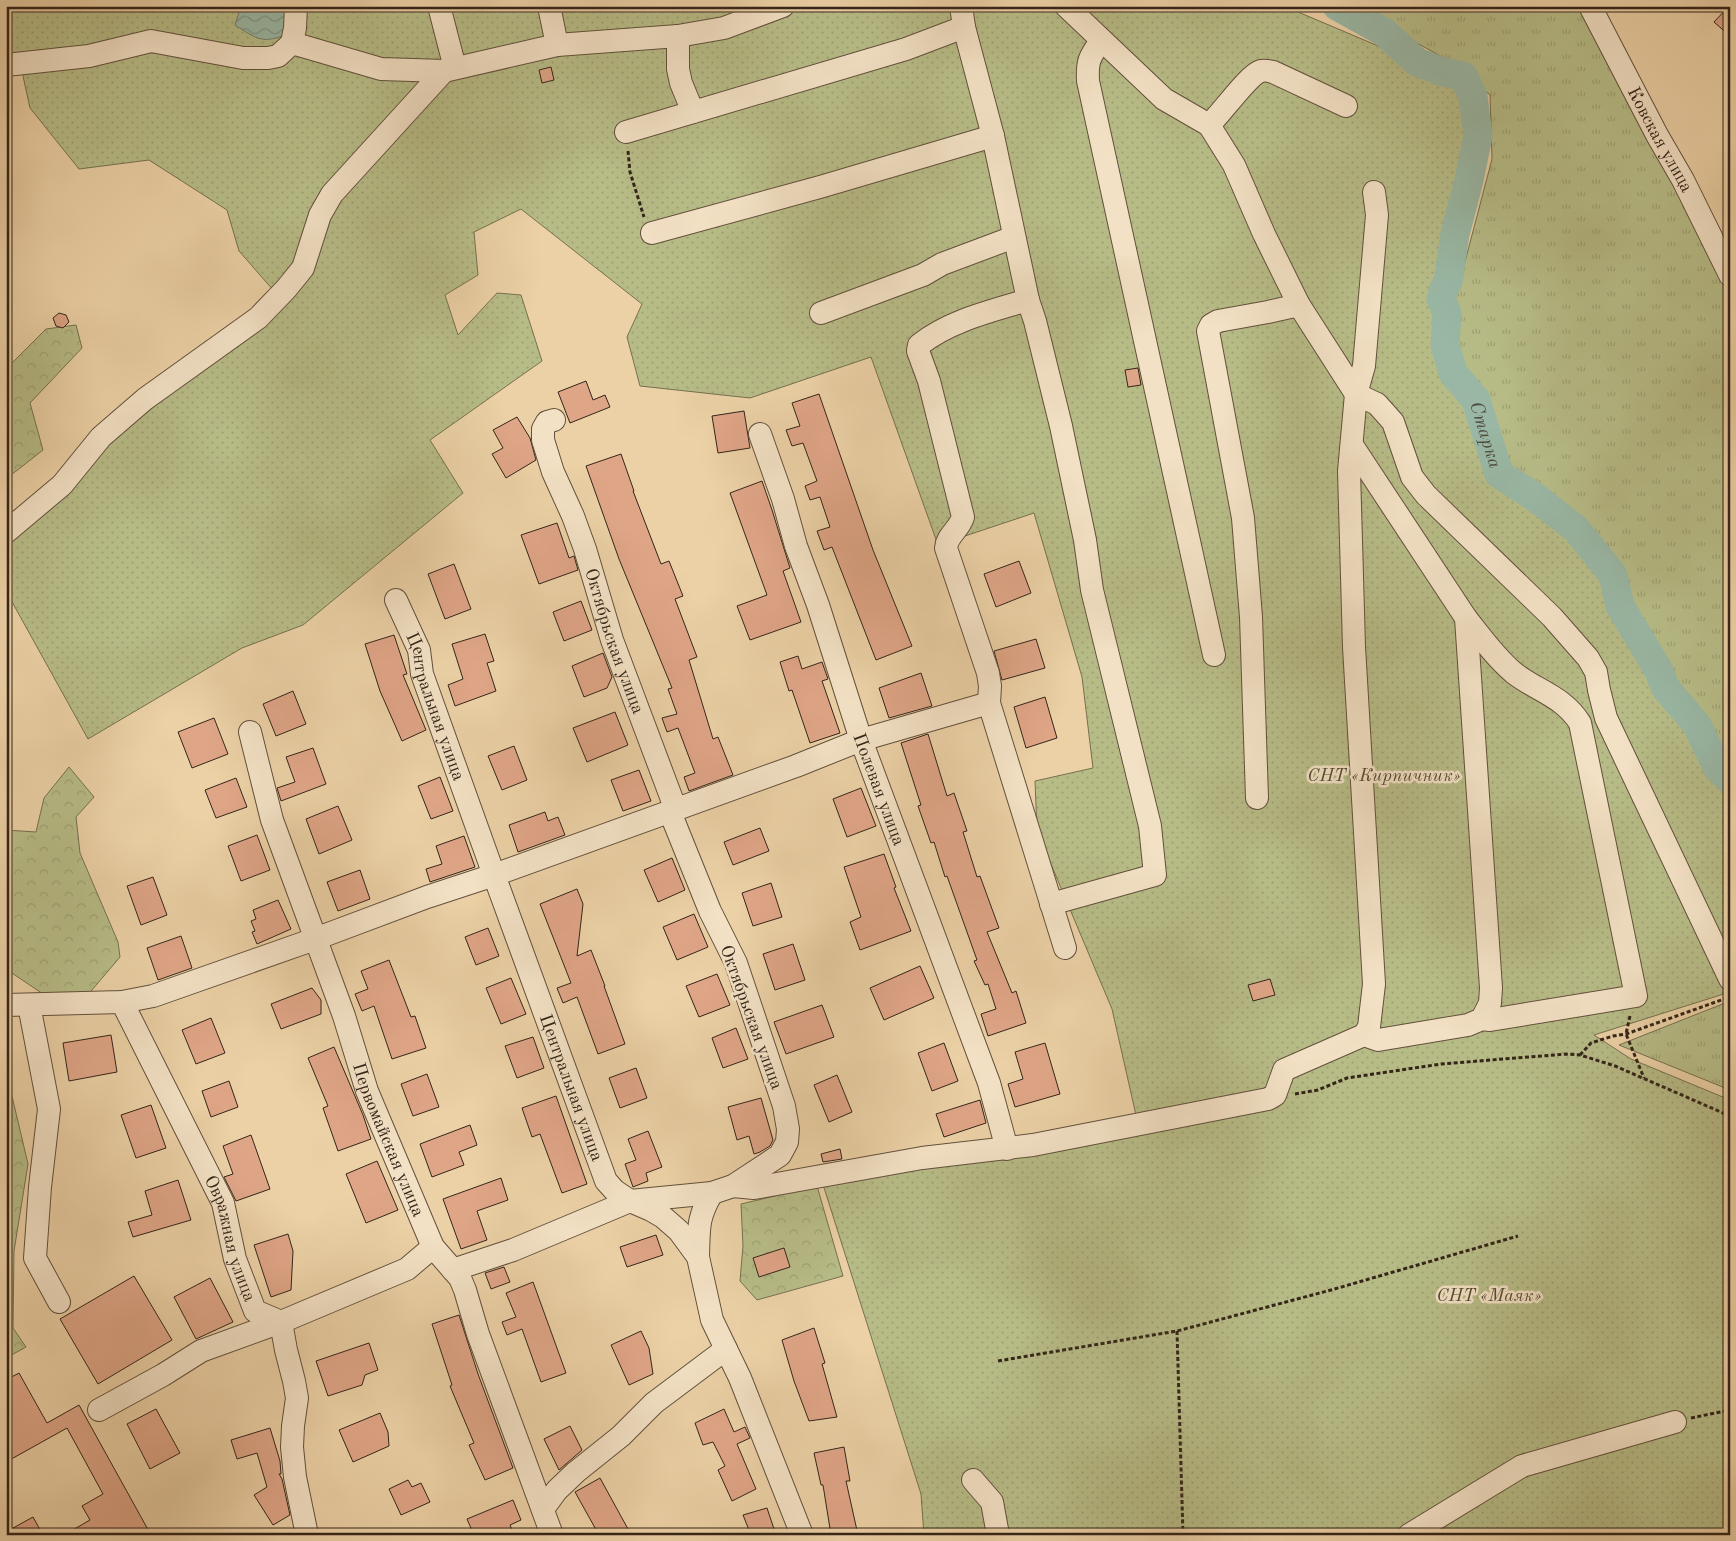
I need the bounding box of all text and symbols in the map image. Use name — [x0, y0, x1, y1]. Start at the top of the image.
street label: Ковская улица — [1624, 84, 1696, 195]
water label: Старка — [1465, 399, 1504, 471]
street label: Октябрьская улица — [581, 566, 647, 717]
street label: Центральная улица — [402, 630, 467, 783]
street label: Полевая улица — [849, 731, 908, 848]
park label: СНТ «Кирпичник» — [1307, 767, 1461, 785]
street label: Октябрьская улица — [717, 943, 786, 1092]
street label: Центральная улица — [536, 1012, 606, 1164]
street label: Первомайская улица — [349, 1061, 427, 1220]
street label: Овражная улица — [201, 1173, 259, 1304]
park label: СНТ «Маяк» — [1436, 1287, 1542, 1305]

